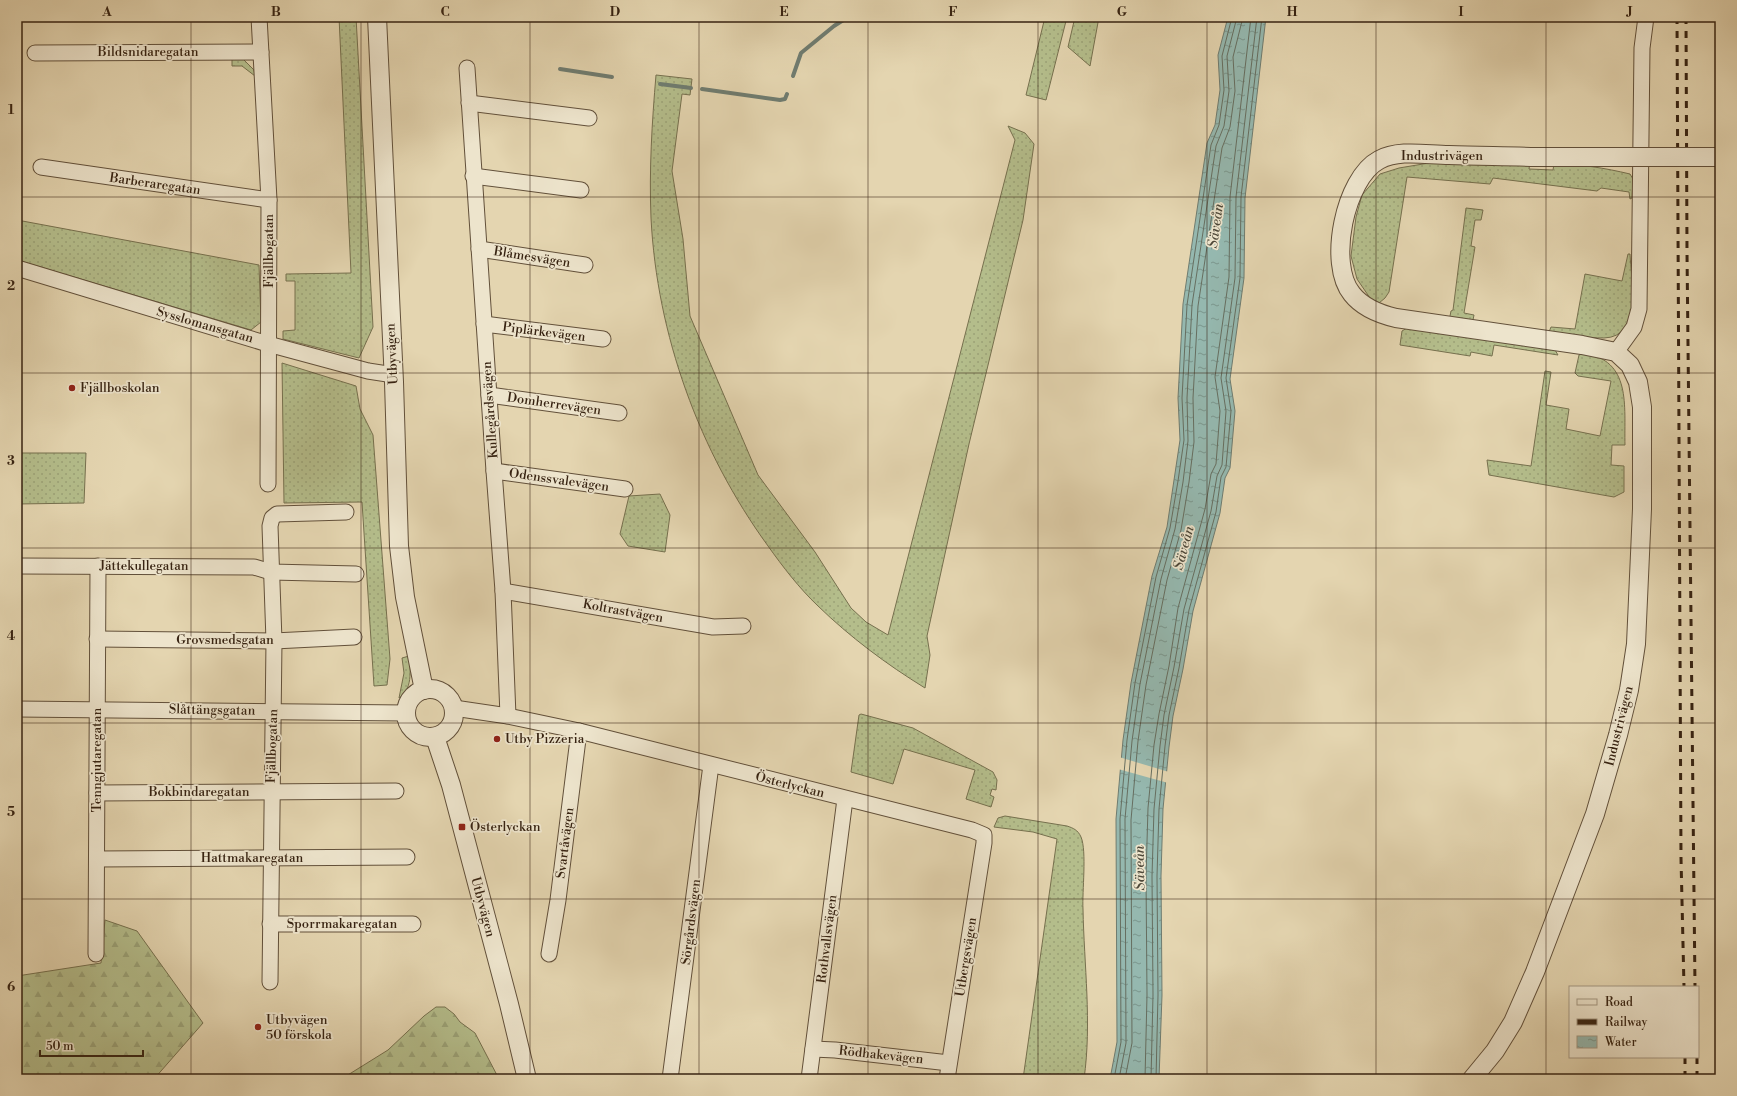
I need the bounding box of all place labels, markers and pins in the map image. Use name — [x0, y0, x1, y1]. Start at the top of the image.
place label: Fjällboskolan — [80, 380, 160, 396]
marker: Fjällboskolan — [67, 383, 77, 393]
place label: Utby Pizzeria — [505, 731, 585, 747]
marker: Utby Pizzeria — [492, 734, 502, 744]
place label: Österlyckan — [470, 818, 541, 835]
marker: Österlyckan — [457, 822, 467, 832]
place label: Utbyvägen 50 förskola — [266, 1012, 332, 1043]
marker: Utbyvägen 50 förskola — [253, 1022, 263, 1032]

